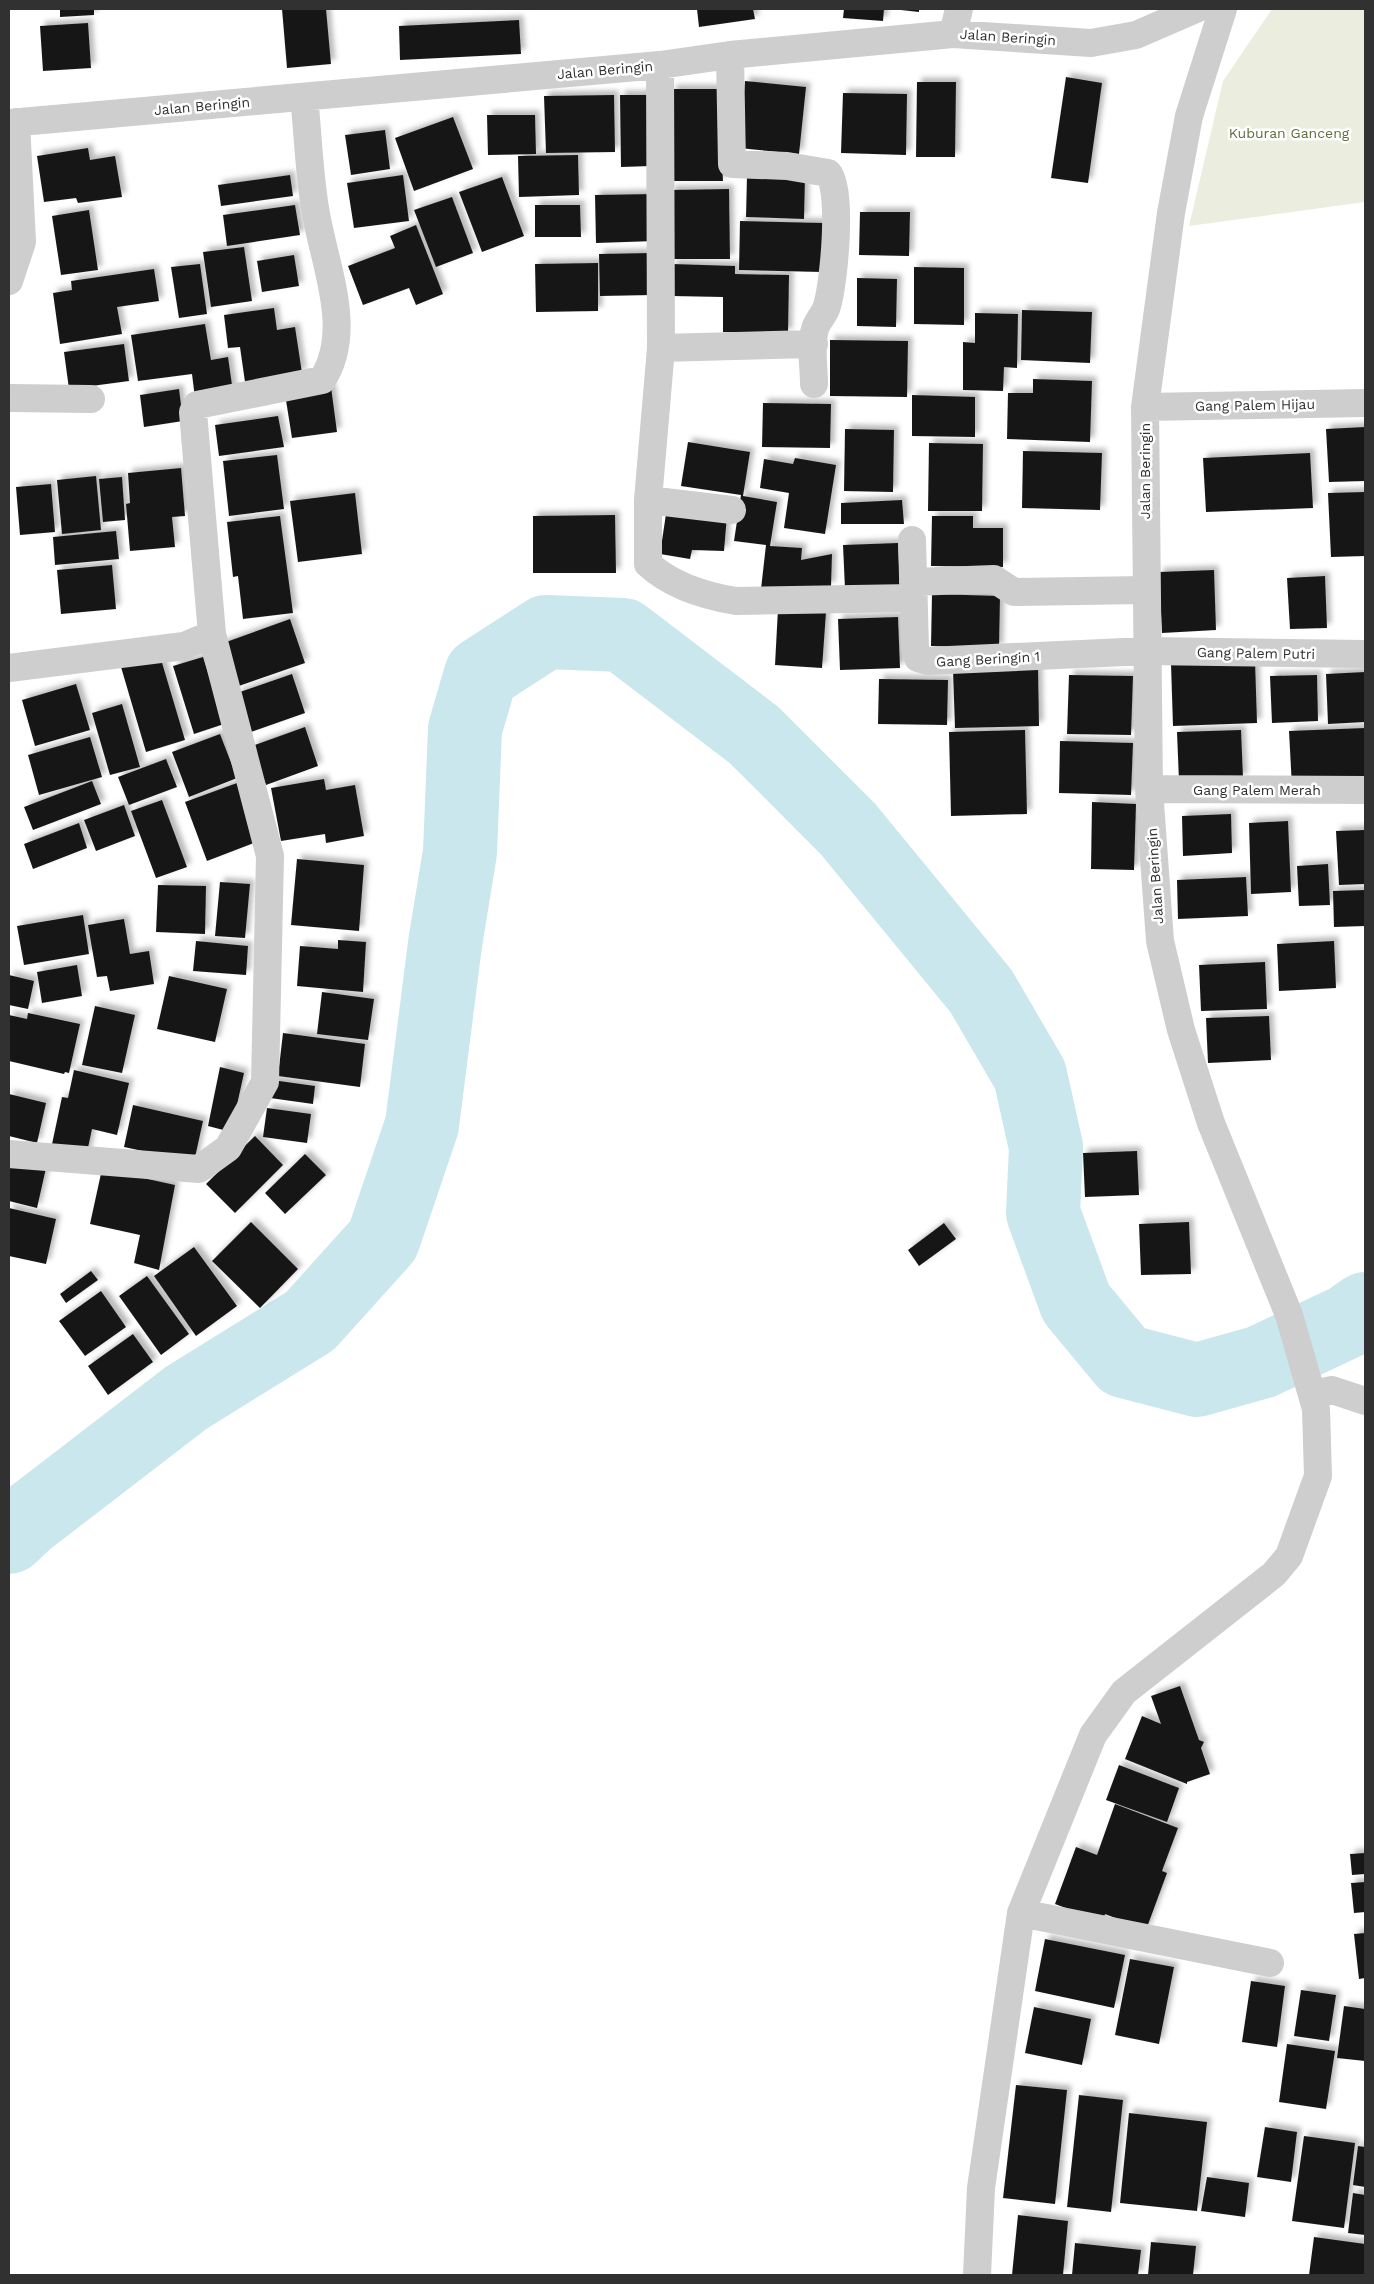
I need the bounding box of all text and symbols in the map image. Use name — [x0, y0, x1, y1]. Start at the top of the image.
street label: Jalan Beringin — [959, 26, 1057, 48]
street label: Jalan Beringin — [556, 58, 654, 82]
street label: Jalan Beringin — [153, 94, 251, 118]
park label: Kuburan Ganceng — [1229, 125, 1350, 141]
street label: Gang Palem Hijau — [1195, 396, 1315, 414]
street label: Jalan Beringin — [1137, 423, 1153, 519]
street label: Gang Palem Putri — [1197, 644, 1315, 662]
street label: Gang Beringin 1 — [936, 648, 1040, 670]
street label: Gang Palem Merah — [1193, 782, 1321, 798]
street label: Jalan Beringin — [1144, 827, 1166, 925]

